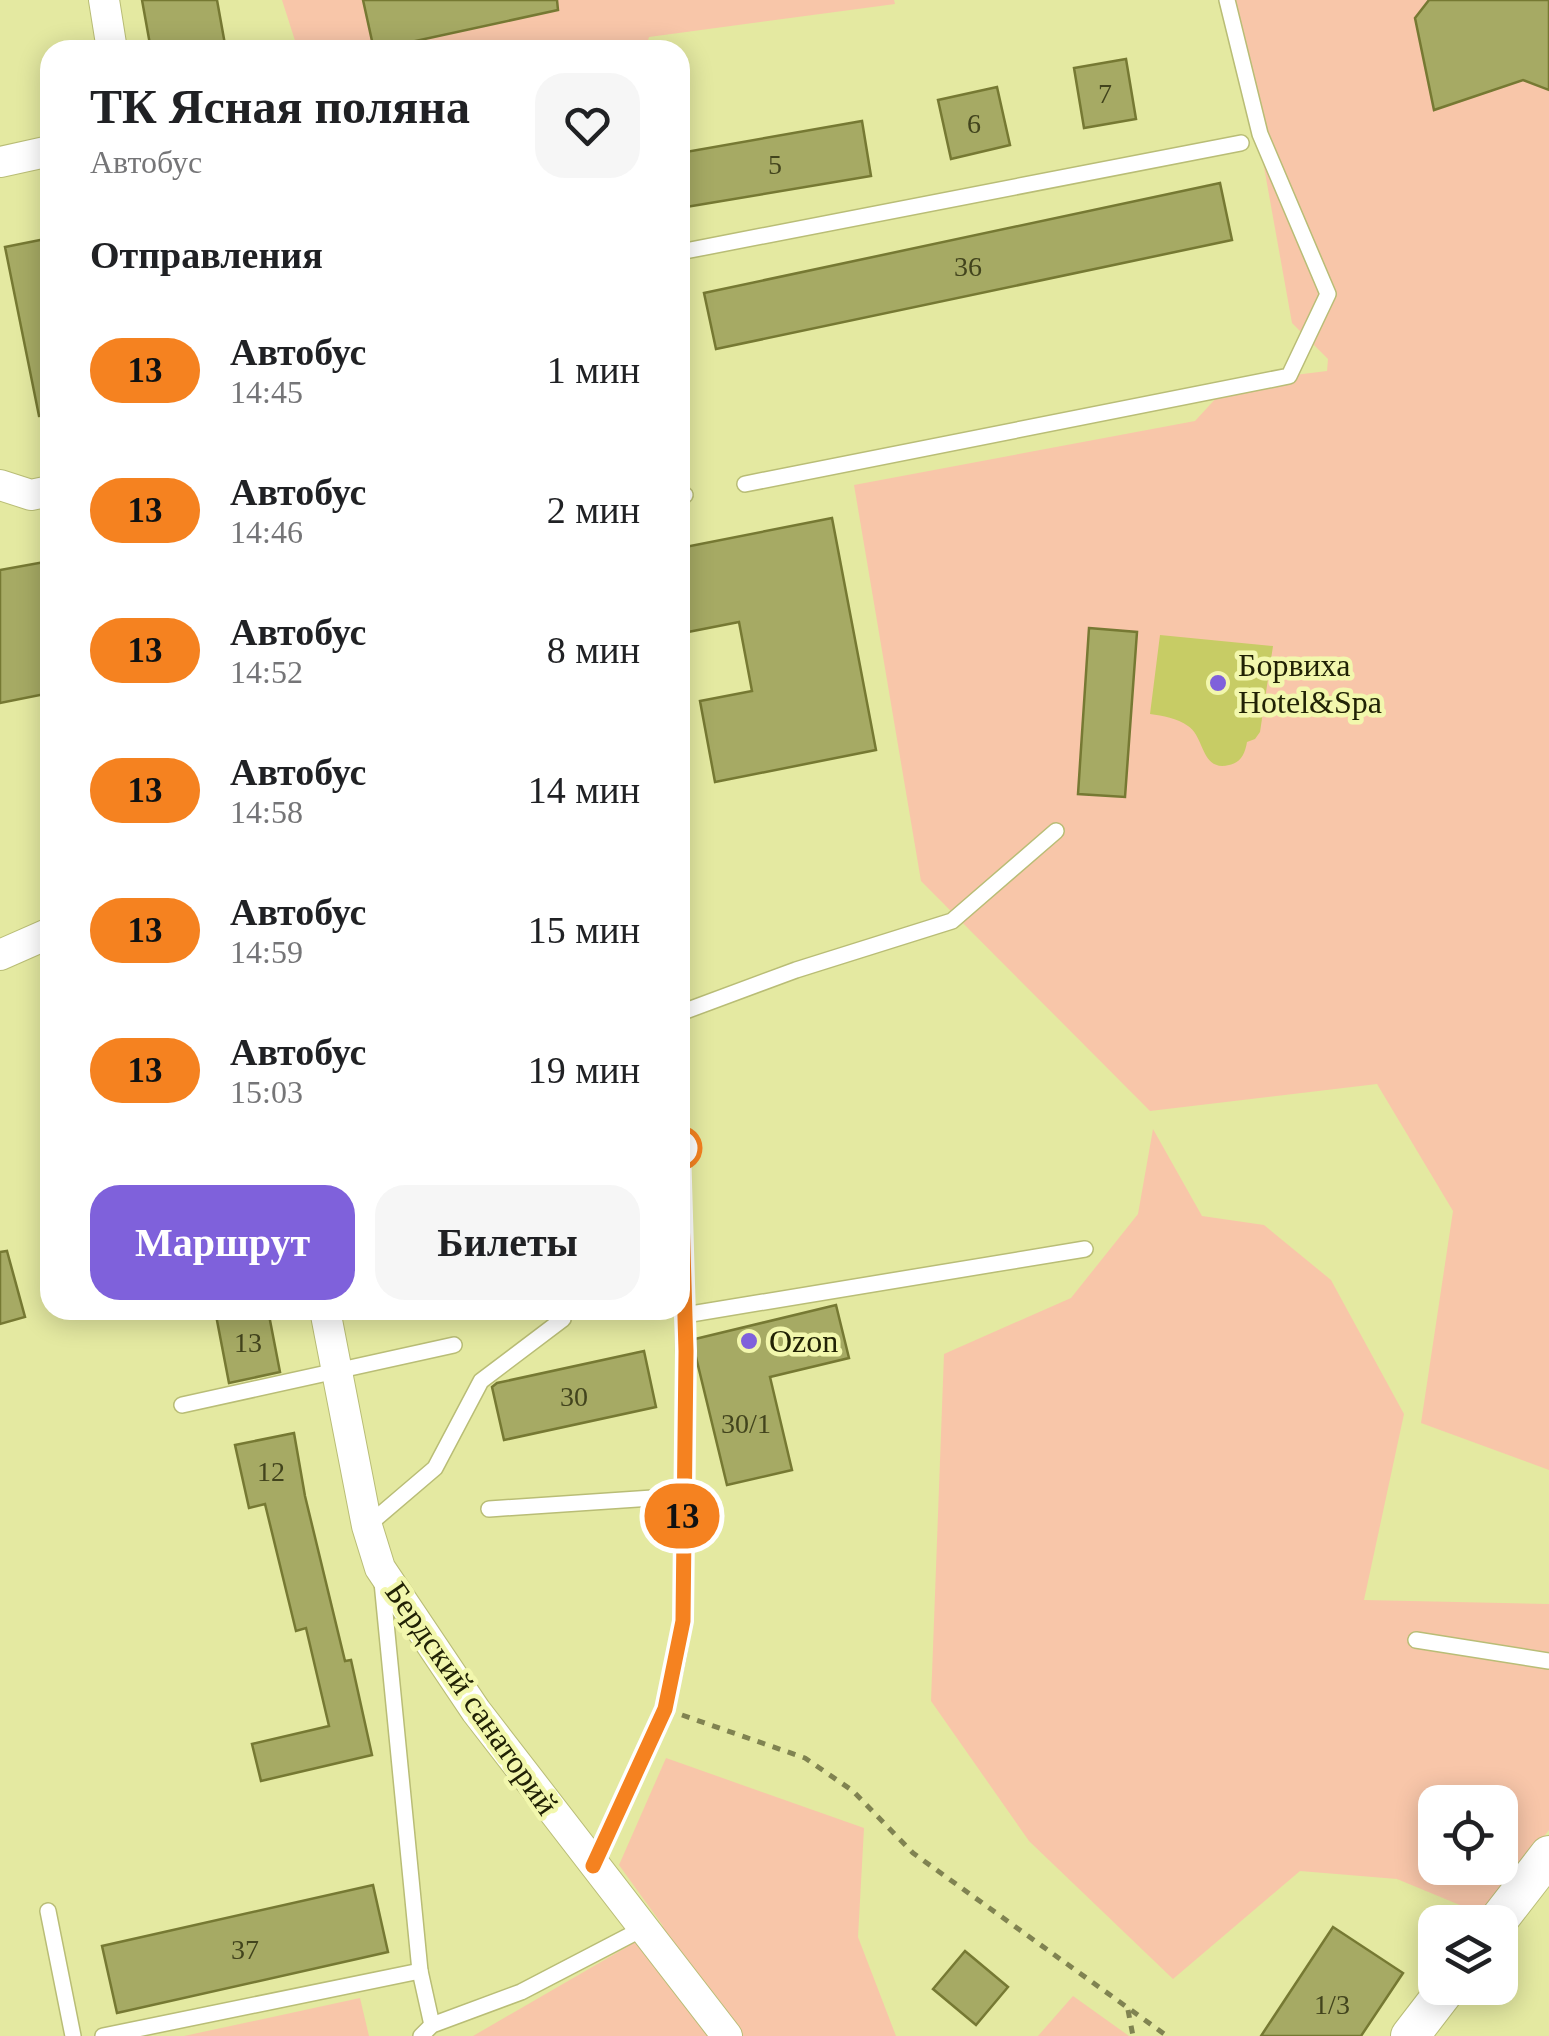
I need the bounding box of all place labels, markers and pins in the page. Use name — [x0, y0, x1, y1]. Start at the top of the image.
place label: Борвиха Hotel&Spa — [1238, 647, 1382, 720]
marker: Борвиха Hotel&Spa — [1207, 672, 1229, 694]
unlabelled marker — [659, 1127, 701, 1169]
place label: Ozon — [769, 1323, 838, 1359]
marker: Ozon — [738, 1330, 760, 1352]

